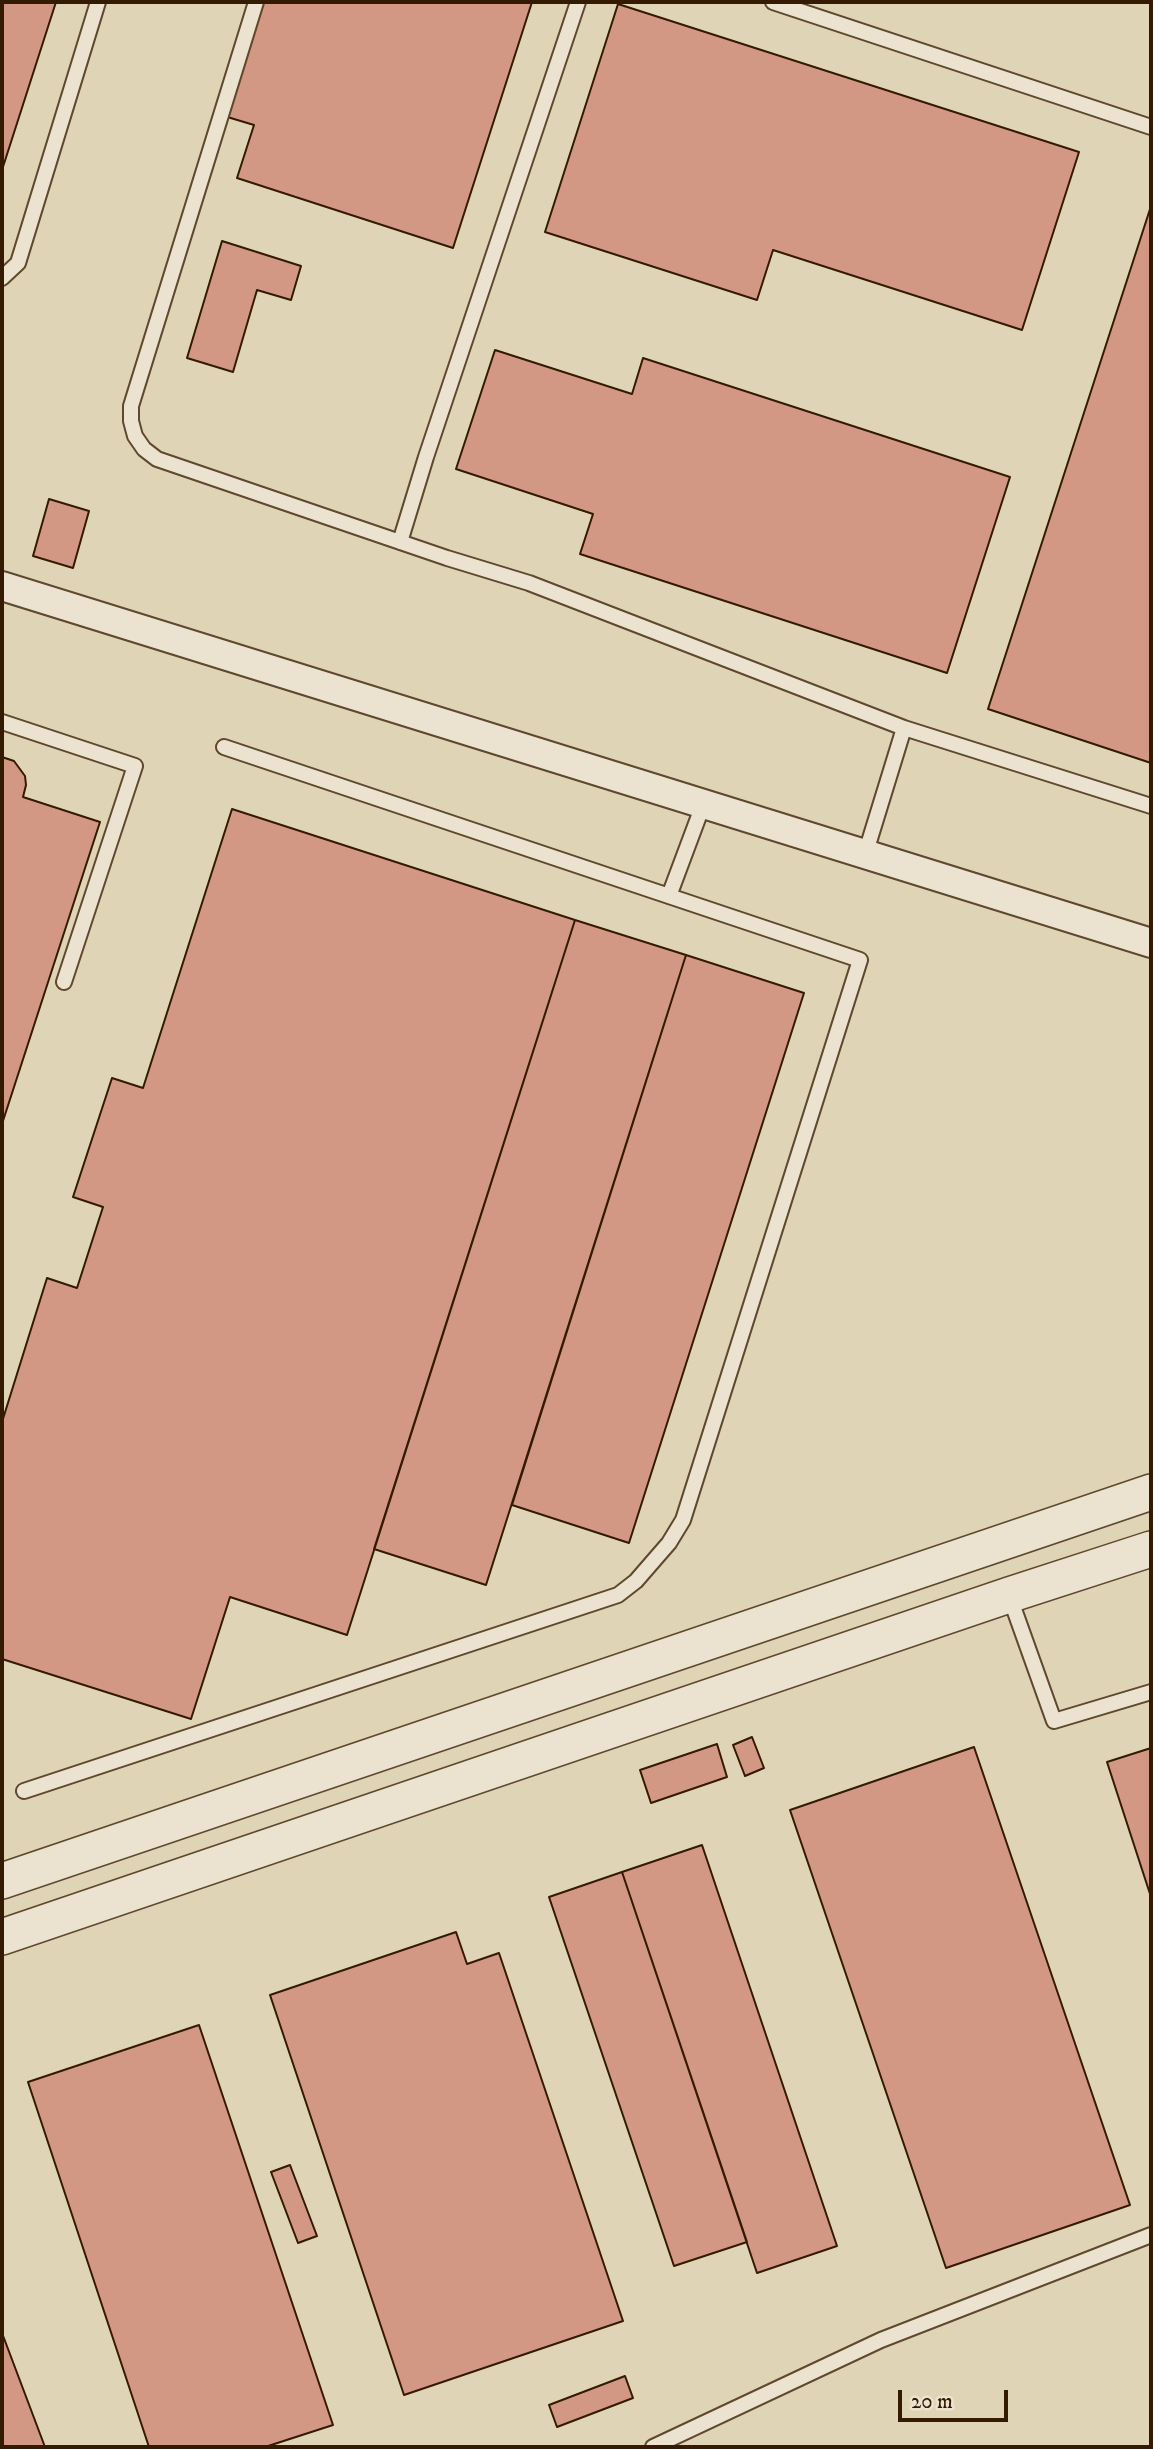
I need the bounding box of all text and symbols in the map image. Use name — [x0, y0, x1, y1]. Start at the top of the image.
scale bar — [901, 2376, 1011, 2420]
text: 20 m — [911, 2389, 953, 2415]

